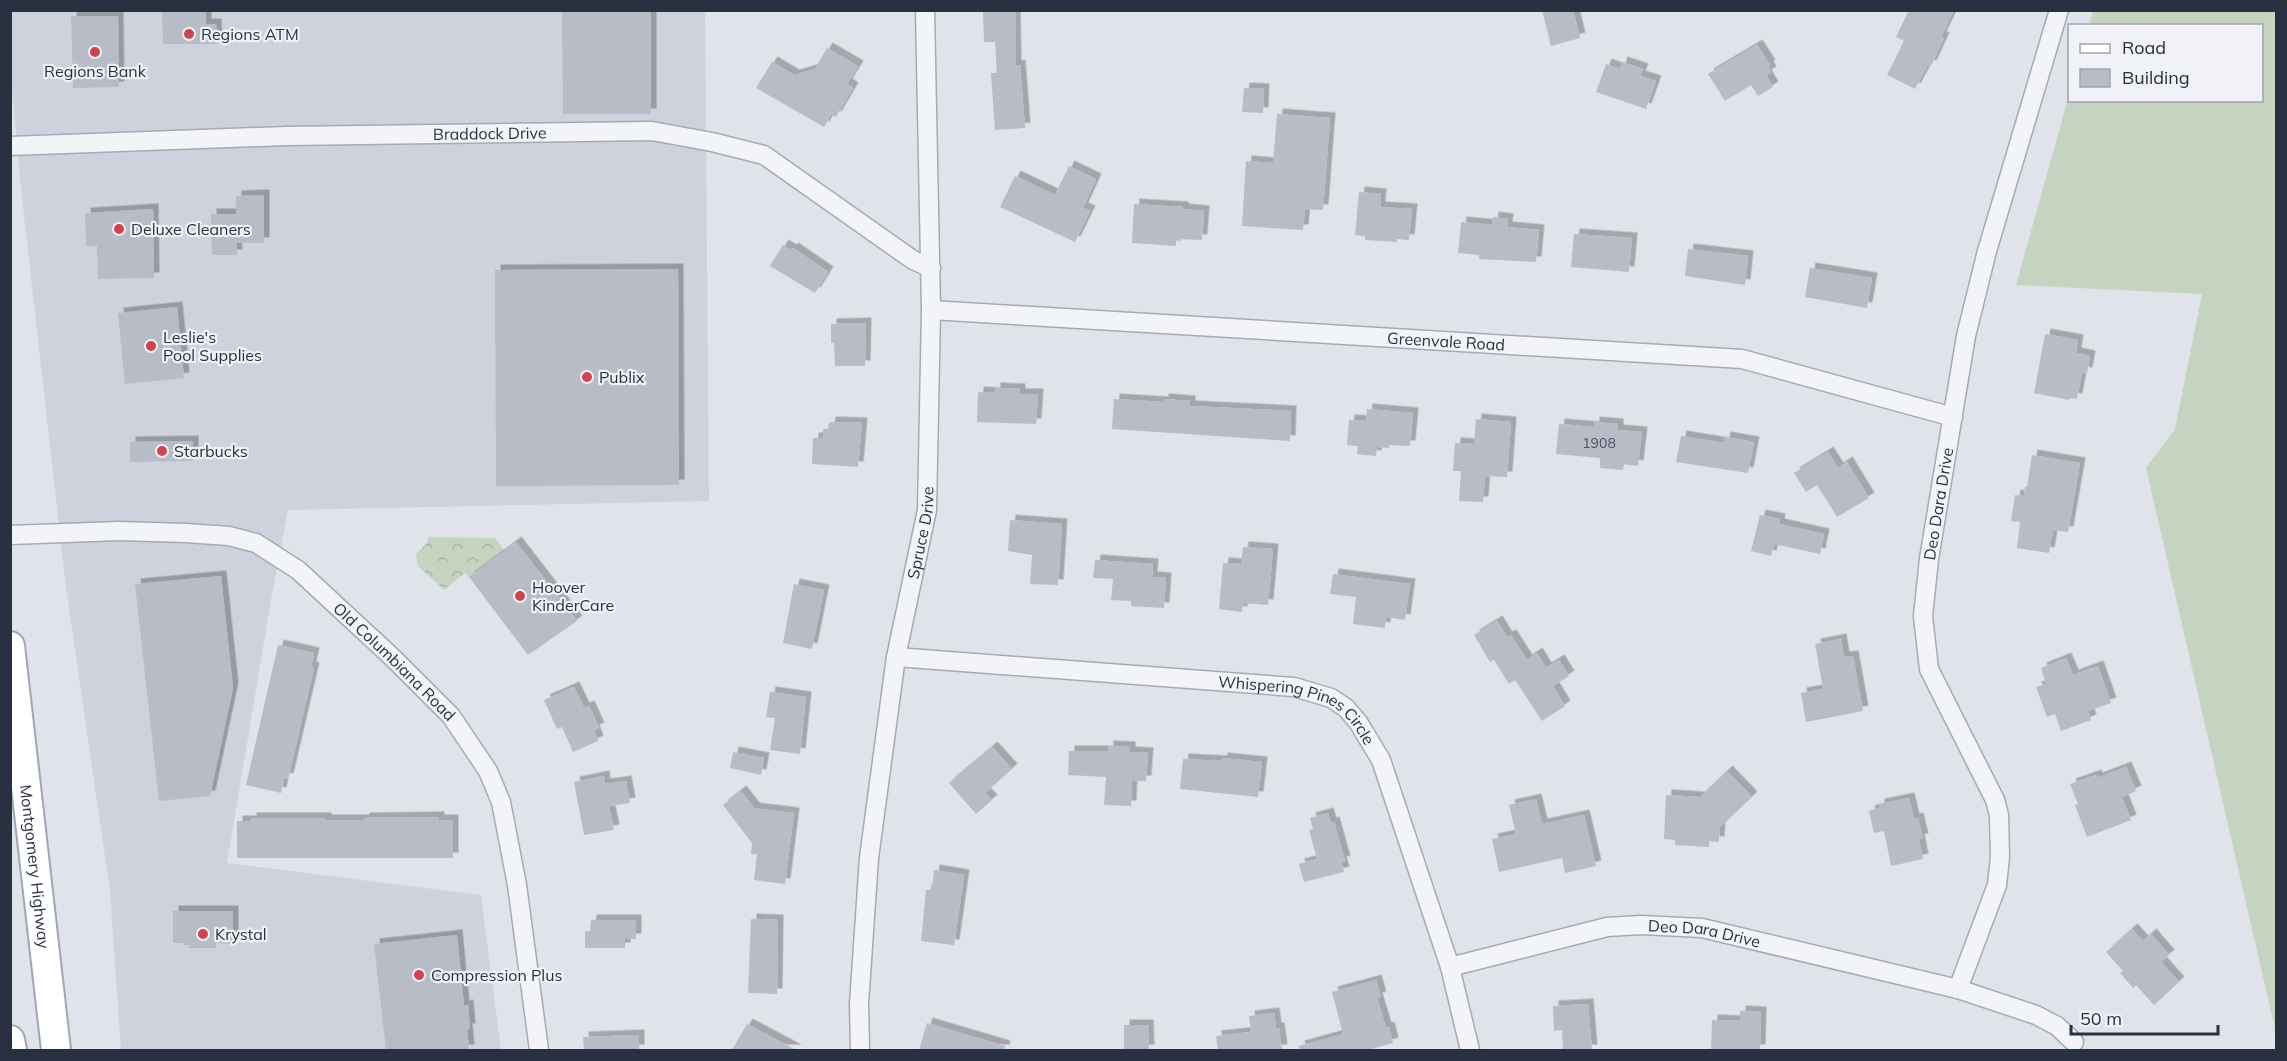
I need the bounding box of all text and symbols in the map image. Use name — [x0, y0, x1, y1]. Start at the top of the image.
place label: Regions ATM — [201, 24, 299, 44]
legend — [2068, 24, 2263, 102]
marker: Regions ATM — [182, 27, 196, 41]
text: Road — [2122, 36, 2166, 59]
marker: Regions Bank — [88, 45, 102, 59]
place label: Regions Bank — [44, 61, 147, 81]
text: Building — [2122, 66, 2190, 89]
street label: Braddock Drive — [433, 122, 547, 144]
place label: Deluxe Cleaners — [131, 219, 251, 239]
marker: Deluxe Cleaners — [112, 222, 126, 236]
place label: Leslie's Pool Supplies — [163, 327, 262, 365]
street label: Greenvale Road — [1387, 328, 1506, 355]
marker: Leslie's Pool Supplies — [144, 339, 158, 353]
place label: Publix — [599, 367, 645, 387]
marker: Publix — [580, 370, 594, 384]
house number: 1908 — [1582, 434, 1616, 452]
place label: Starbucks — [174, 441, 248, 461]
marker: Starbucks — [155, 444, 169, 458]
street label: Deo Dara Drive — [1919, 446, 1957, 562]
street label: Spruce Drive — [903, 486, 937, 581]
place label: Hoover KinderCare — [532, 577, 614, 615]
marker: Hoover KinderCare — [513, 589, 527, 603]
street label: Old Columbiana Road — [329, 598, 460, 725]
street label: Whispering Pines Circle — [1218, 671, 1379, 748]
street label: Montgomery Highway — [16, 783, 54, 950]
street label: Deo Dara Drive — [1648, 915, 1762, 952]
place label: Krystal — [215, 924, 267, 944]
marker: Krystal — [196, 927, 210, 941]
place label: Compression Plus — [431, 965, 562, 985]
marker: Compression Plus — [412, 968, 426, 982]
scale bar — [2071, 998, 2218, 1036]
text: 50 m — [2080, 1007, 2122, 1030]

